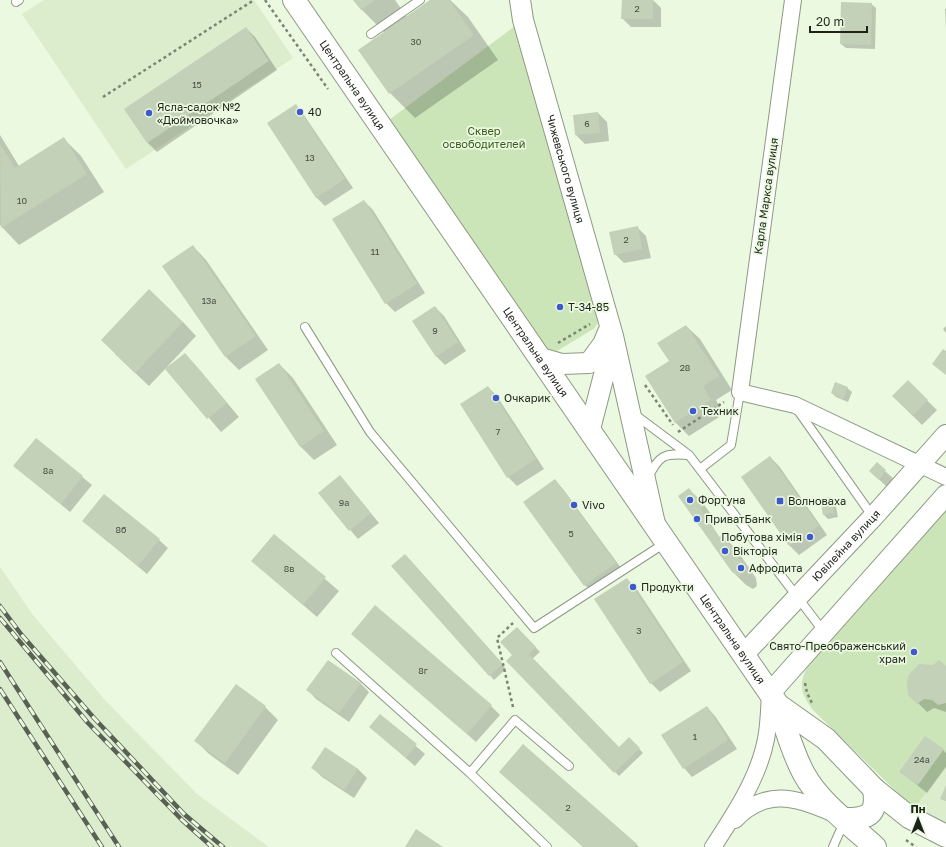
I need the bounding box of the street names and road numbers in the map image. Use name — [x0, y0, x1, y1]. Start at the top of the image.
street label: Центральна вулиця — [317, 37, 388, 132]
street label: Чижевського вулиця — [544, 113, 588, 225]
street label: Карла Маркса вулиця — [751, 137, 780, 255]
street label: Центральна вулиця — [501, 304, 571, 399]
street label: Ювілейна вулиця — [809, 507, 882, 584]
street label: Центральна вулиця — [698, 591, 768, 686]

